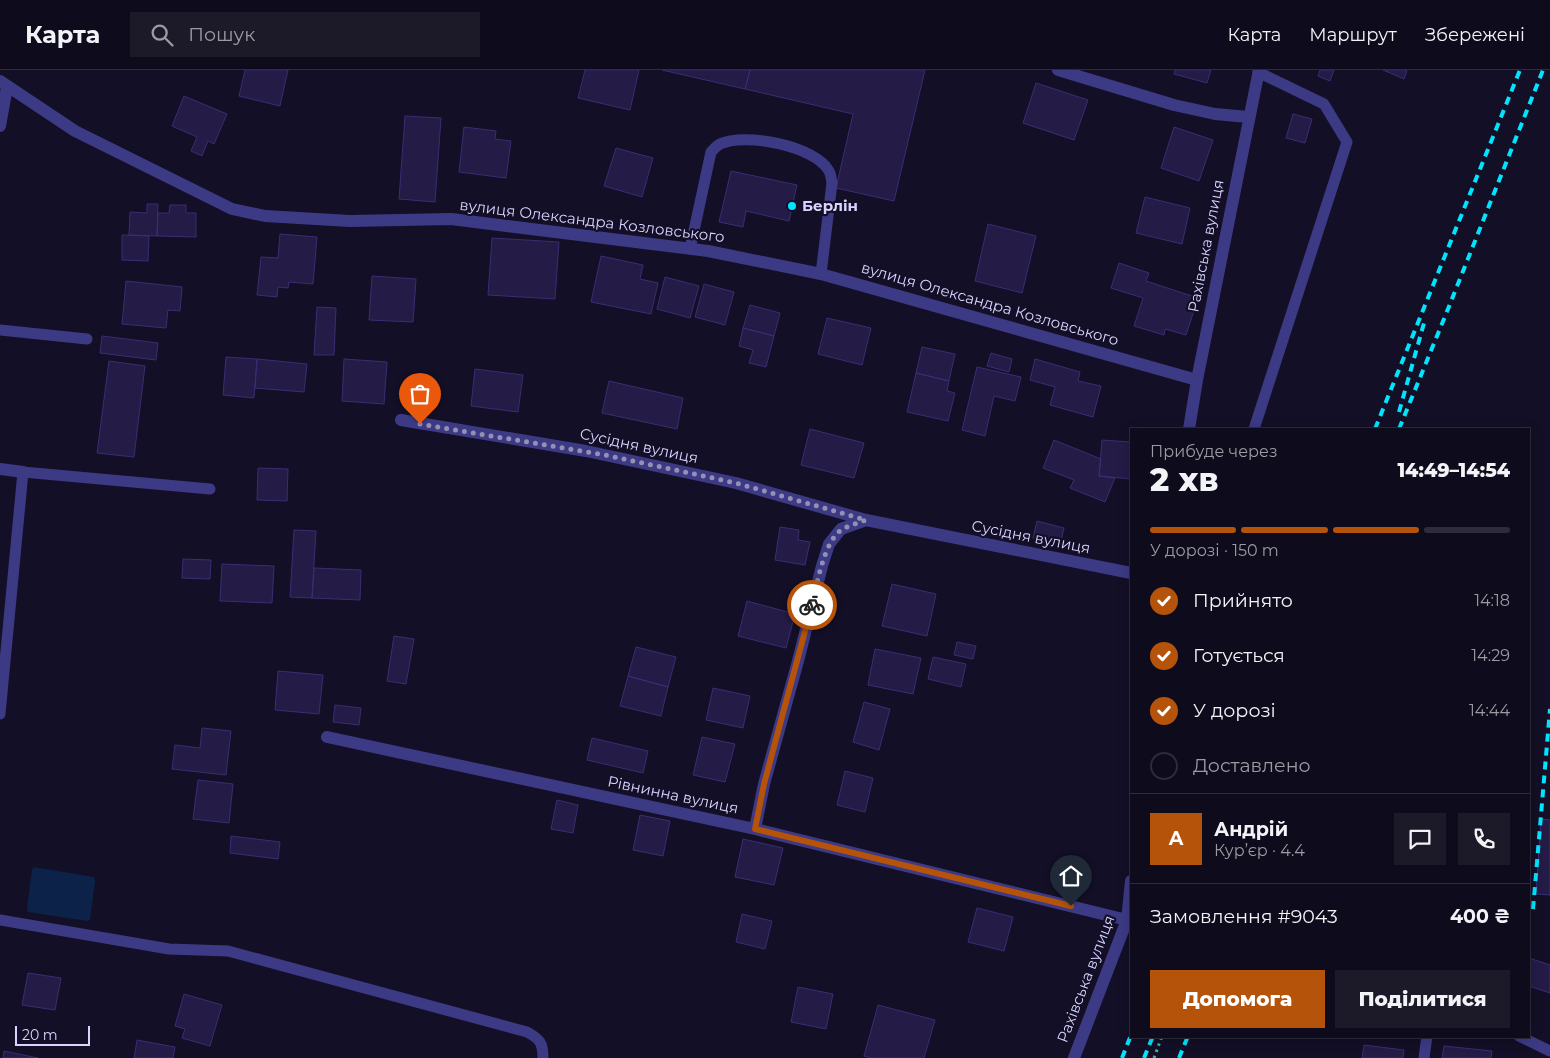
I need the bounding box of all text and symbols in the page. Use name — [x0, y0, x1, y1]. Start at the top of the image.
search box — [130, 12, 480, 57]
text: Карта — [25, 20, 100, 49]
icon: search — [148, 21, 176, 49]
text: Пошук — [188, 23, 255, 46]
text: Карта — [1228, 24, 1281, 46]
text: Маршрут — [1309, 24, 1397, 46]
text: Збережені — [1425, 24, 1525, 46]
street label: Рахівська вулиця — [1183, 178, 1228, 314]
street label: вулиця Олександра Козловського — [458, 195, 726, 246]
place label: Берлін — [802, 196, 858, 215]
marker: Берлін — [786, 200, 798, 212]
street label: вулиця Олександра Козловського — [859, 258, 1121, 349]
pin — [399, 373, 441, 424]
icon: bag — [406, 380, 434, 408]
street label: Сусідня вулиця — [578, 424, 700, 467]
text: Прибуде через — [1150, 442, 1277, 461]
text: 14:49–14:54 — [1397, 459, 1510, 482]
text: 2 хв — [1150, 460, 1218, 499]
street label: Сусідня вулиця — [970, 516, 1092, 557]
text: У дорозі · 150 m — [1150, 541, 1279, 560]
courier — [787, 580, 837, 630]
icon: check — [1150, 587, 1178, 615]
text: Прийнято — [1193, 589, 1293, 612]
icon: bike — [798, 591, 826, 619]
text: 14:18 — [1474, 591, 1510, 610]
icon: check — [1150, 642, 1178, 670]
text: Готується — [1193, 644, 1285, 667]
text: 14:29 — [1471, 646, 1510, 665]
icon: check — [1150, 697, 1178, 725]
text: У дорозі — [1193, 699, 1276, 722]
text: 14:44 — [1469, 701, 1510, 720]
text: Доставлено — [1193, 754, 1311, 777]
street label: Рівнинна вулиця — [606, 771, 740, 818]
button: chat — [1394, 813, 1446, 865]
button: phone — [1458, 813, 1510, 865]
text: Андрій — [1214, 818, 1288, 841]
text: А — [1168, 827, 1184, 850]
text: Кур’єр · 4.4 — [1214, 841, 1305, 860]
pin — [1050, 855, 1092, 906]
icon: home — [1057, 862, 1085, 890]
text: Замовлення #9043 — [1150, 905, 1338, 928]
text: 400 ₴ — [1450, 905, 1510, 928]
street label: Рахівська вулиця — [1053, 913, 1119, 1045]
button: Допомога — [1150, 970, 1325, 1028]
button: Поділитися — [1335, 970, 1510, 1028]
scale bar — [15, 1023, 90, 1046]
text: 20 m — [22, 1026, 58, 1044]

